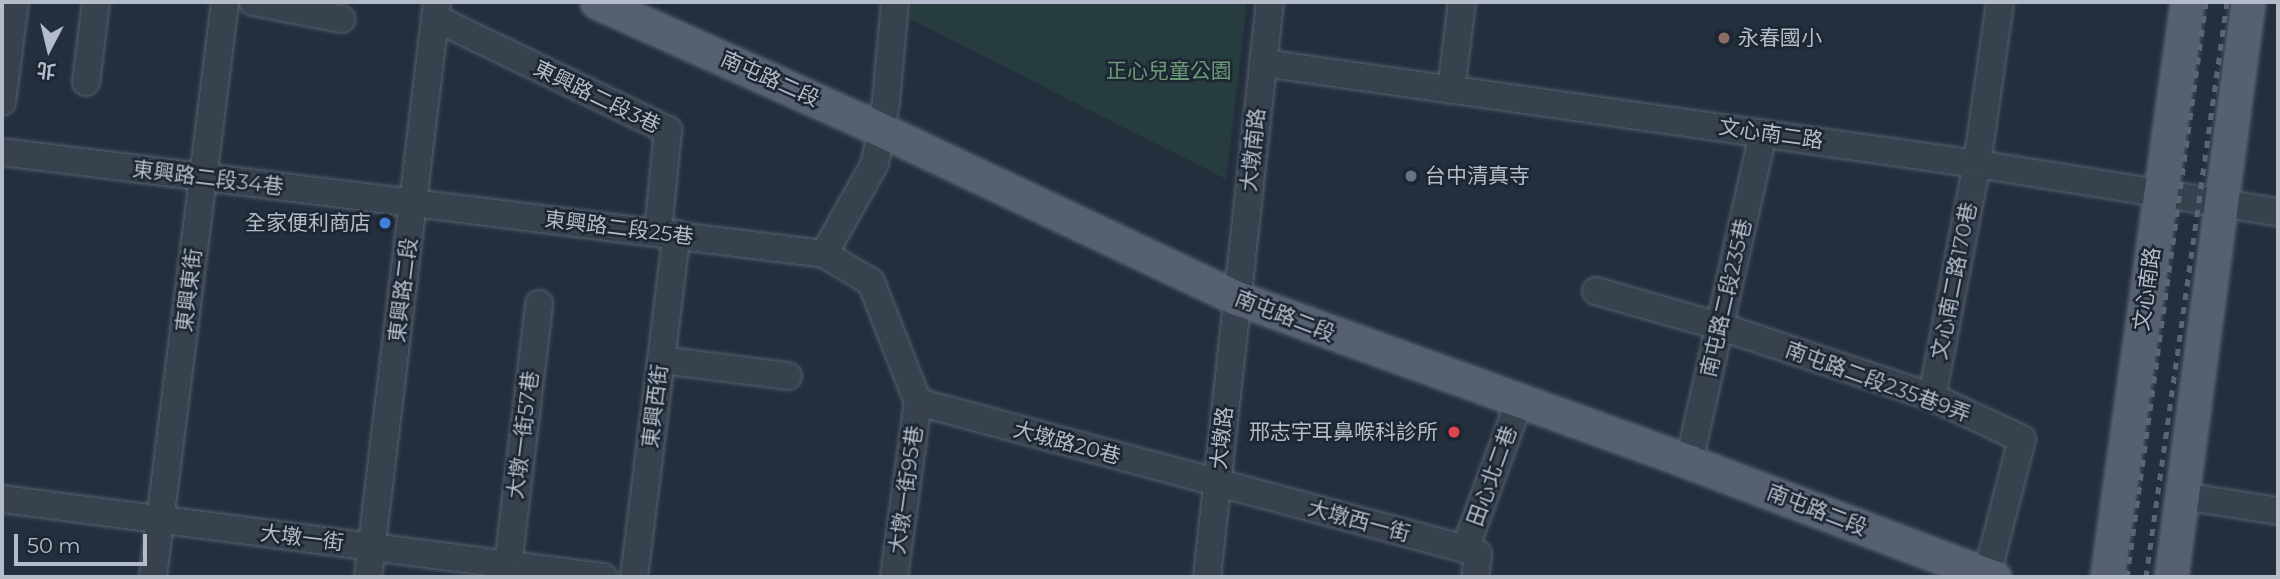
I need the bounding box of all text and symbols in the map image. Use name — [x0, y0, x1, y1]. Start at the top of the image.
north arrow — [14, 14, 84, 84]
place label: 永春國小 — [1738, 25, 1822, 51]
marker: 永春國小 — [1716, 30, 1732, 46]
street label: 南屯路二段 — [717, 46, 823, 112]
street label: 東興路二段3巷 — [530, 55, 664, 139]
text: 北 — [36, 58, 57, 83]
park label: 正心兒童公園 — [1106, 58, 1232, 84]
street label: 大墩南路 — [1236, 107, 1270, 193]
street label: 文心南二路 — [1717, 114, 1825, 154]
street label: 東興路二段34巷 — [131, 156, 285, 200]
place label: 台中清真寺 — [1425, 163, 1530, 189]
marker: 台中清真寺 — [1403, 168, 1419, 184]
street label: 文心南二路170巷 — [1926, 200, 1982, 362]
street label: 東興路二段25巷 — [543, 206, 695, 250]
place label: 全家便利商店 — [245, 210, 371, 236]
marker: 全家便利商店 — [377, 215, 393, 231]
street label: 南屯路二段235巷 — [1696, 217, 1756, 379]
street label: 東興路二段 — [384, 236, 422, 344]
street label: 文心南路 — [2129, 246, 2165, 332]
street label: 東興東街 — [171, 247, 207, 333]
street label: 南屯路二段 — [1231, 285, 1339, 347]
street label: 南屯路二段235巷9弄 — [1782, 337, 1974, 427]
street label: 東興西街 — [637, 363, 673, 449]
street label: 大墩一街57巷 — [503, 369, 543, 501]
street label: 大墩路 — [1206, 405, 1238, 471]
street label: 大墩路20巷 — [1011, 417, 1123, 469]
place label: 邢志宇耳鼻喉科診所 — [1249, 419, 1438, 445]
marker: 邢志宇耳鼻喉科診所 — [1444, 422, 1464, 442]
street label: 田心北二巷 — [1462, 422, 1522, 530]
street label: 大墩一街95巷 — [884, 424, 928, 556]
street label: 南屯路二段 — [1763, 479, 1871, 541]
street label: 大墩西一街 — [1305, 495, 1413, 547]
scale bar — [18, 520, 150, 564]
street label: 大墩一街 — [259, 520, 345, 556]
text: 50 m — [27, 533, 81, 558]

